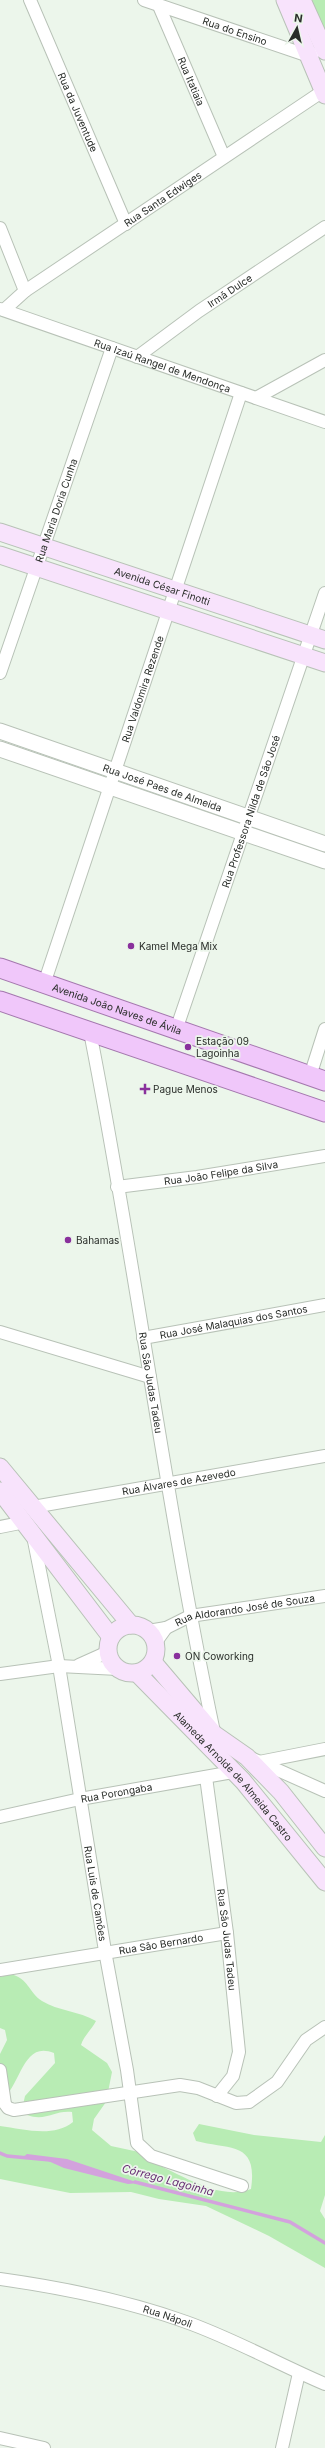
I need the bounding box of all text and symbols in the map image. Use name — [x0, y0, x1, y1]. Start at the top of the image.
north arrow — [277, 8, 317, 48]
text: N — [293, 11, 304, 26]
street label: Rua do Ensino — [201, 14, 269, 47]
street label: Rua Itatiaia — [176, 55, 207, 108]
street label: Rua da Juventude — [56, 71, 100, 154]
street label: Rua Santa Edwiges — [122, 168, 204, 229]
street label: Irmã Dulce — [205, 271, 254, 310]
street label: Rua Izaú Rangel de Mendonça — [93, 336, 232, 395]
street label: Rua Maria Doria Cunha — [33, 457, 79, 564]
street label: Avenida César Finotti — [113, 564, 212, 607]
street label: Rua Valdomira Rezende — [119, 634, 166, 744]
street label: Rua Professora Nilda de São José — [219, 733, 282, 889]
street label: Rua José Paes de Almeida — [101, 761, 224, 814]
place label: Kamel Mega Mix — [139, 940, 218, 952]
marker: Kamel Mega Mix — [126, 941, 136, 951]
street label: Avenida João Naves de Ávila — [51, 981, 183, 1037]
place label: Estação 09 Lagoinha — [196, 1035, 249, 1059]
marker: Estação 09 Lagoinha — [183, 1042, 193, 1052]
place label: Pague Menos — [153, 1083, 218, 1095]
marker: Pague Menos — [140, 1084, 150, 1094]
street label: Rua João Felipe da Silva — [163, 1158, 279, 1187]
place label: Bahamas — [76, 1234, 119, 1246]
marker: Bahamas — [63, 1235, 73, 1245]
street label: Rua José Malaquias dos Santos — [159, 1302, 308, 1341]
street label: Rua São Judas Tadeu — [137, 1331, 165, 1434]
street label: Rua Álvares de Azevedo — [121, 1466, 236, 1497]
street label: Rua Aldorando José de Souza — [173, 1592, 316, 1629]
place label: ON Coworking — [185, 1650, 254, 1662]
marker: ON Coworking — [172, 1651, 182, 1661]
street label: Alameda Arnolde de Almeida Castro — [172, 1708, 295, 1843]
street label: Rua Porongaba — [80, 1780, 153, 1805]
street label: Rua Luis de Camões — [82, 1845, 109, 1942]
street label: Rua São Judas Tadeu — [215, 1888, 239, 1991]
street label: Rua São Bernardo — [118, 1931, 204, 1957]
water label: Córrego Lagoinha — [121, 2161, 216, 2199]
street label: Rua Nápoli — [142, 2302, 194, 2330]

